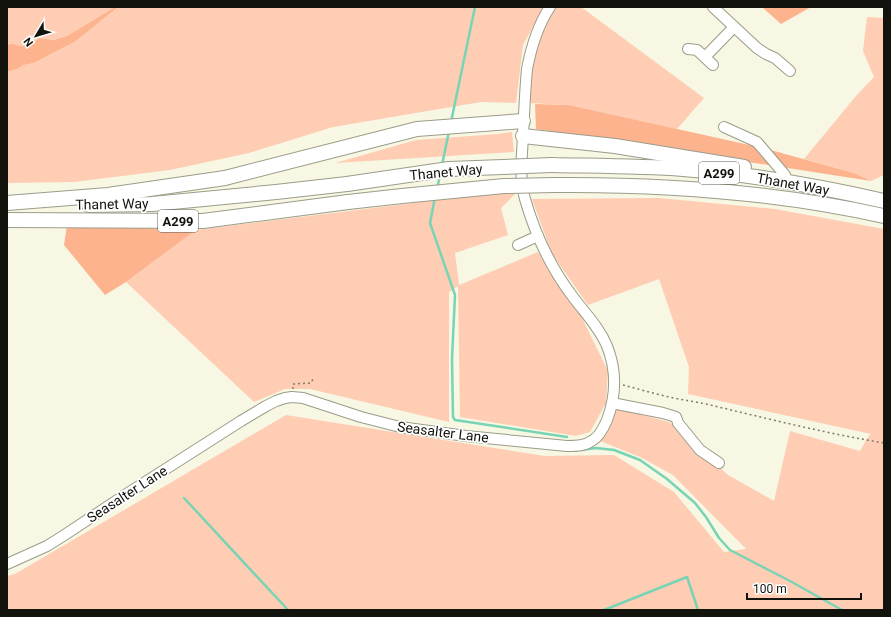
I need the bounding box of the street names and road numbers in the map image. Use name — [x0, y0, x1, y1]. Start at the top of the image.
street label: Thanet Way — [409, 161, 484, 183]
road number: A299 — [699, 162, 739, 184]
street label: Thanet Way — [756, 170, 831, 198]
street label: Thanet Way — [75, 195, 149, 213]
road number: A299 — [158, 210, 198, 232]
street label: Seasalter Lane — [396, 418, 490, 446]
street label: Seasalter Lane — [84, 462, 170, 526]

